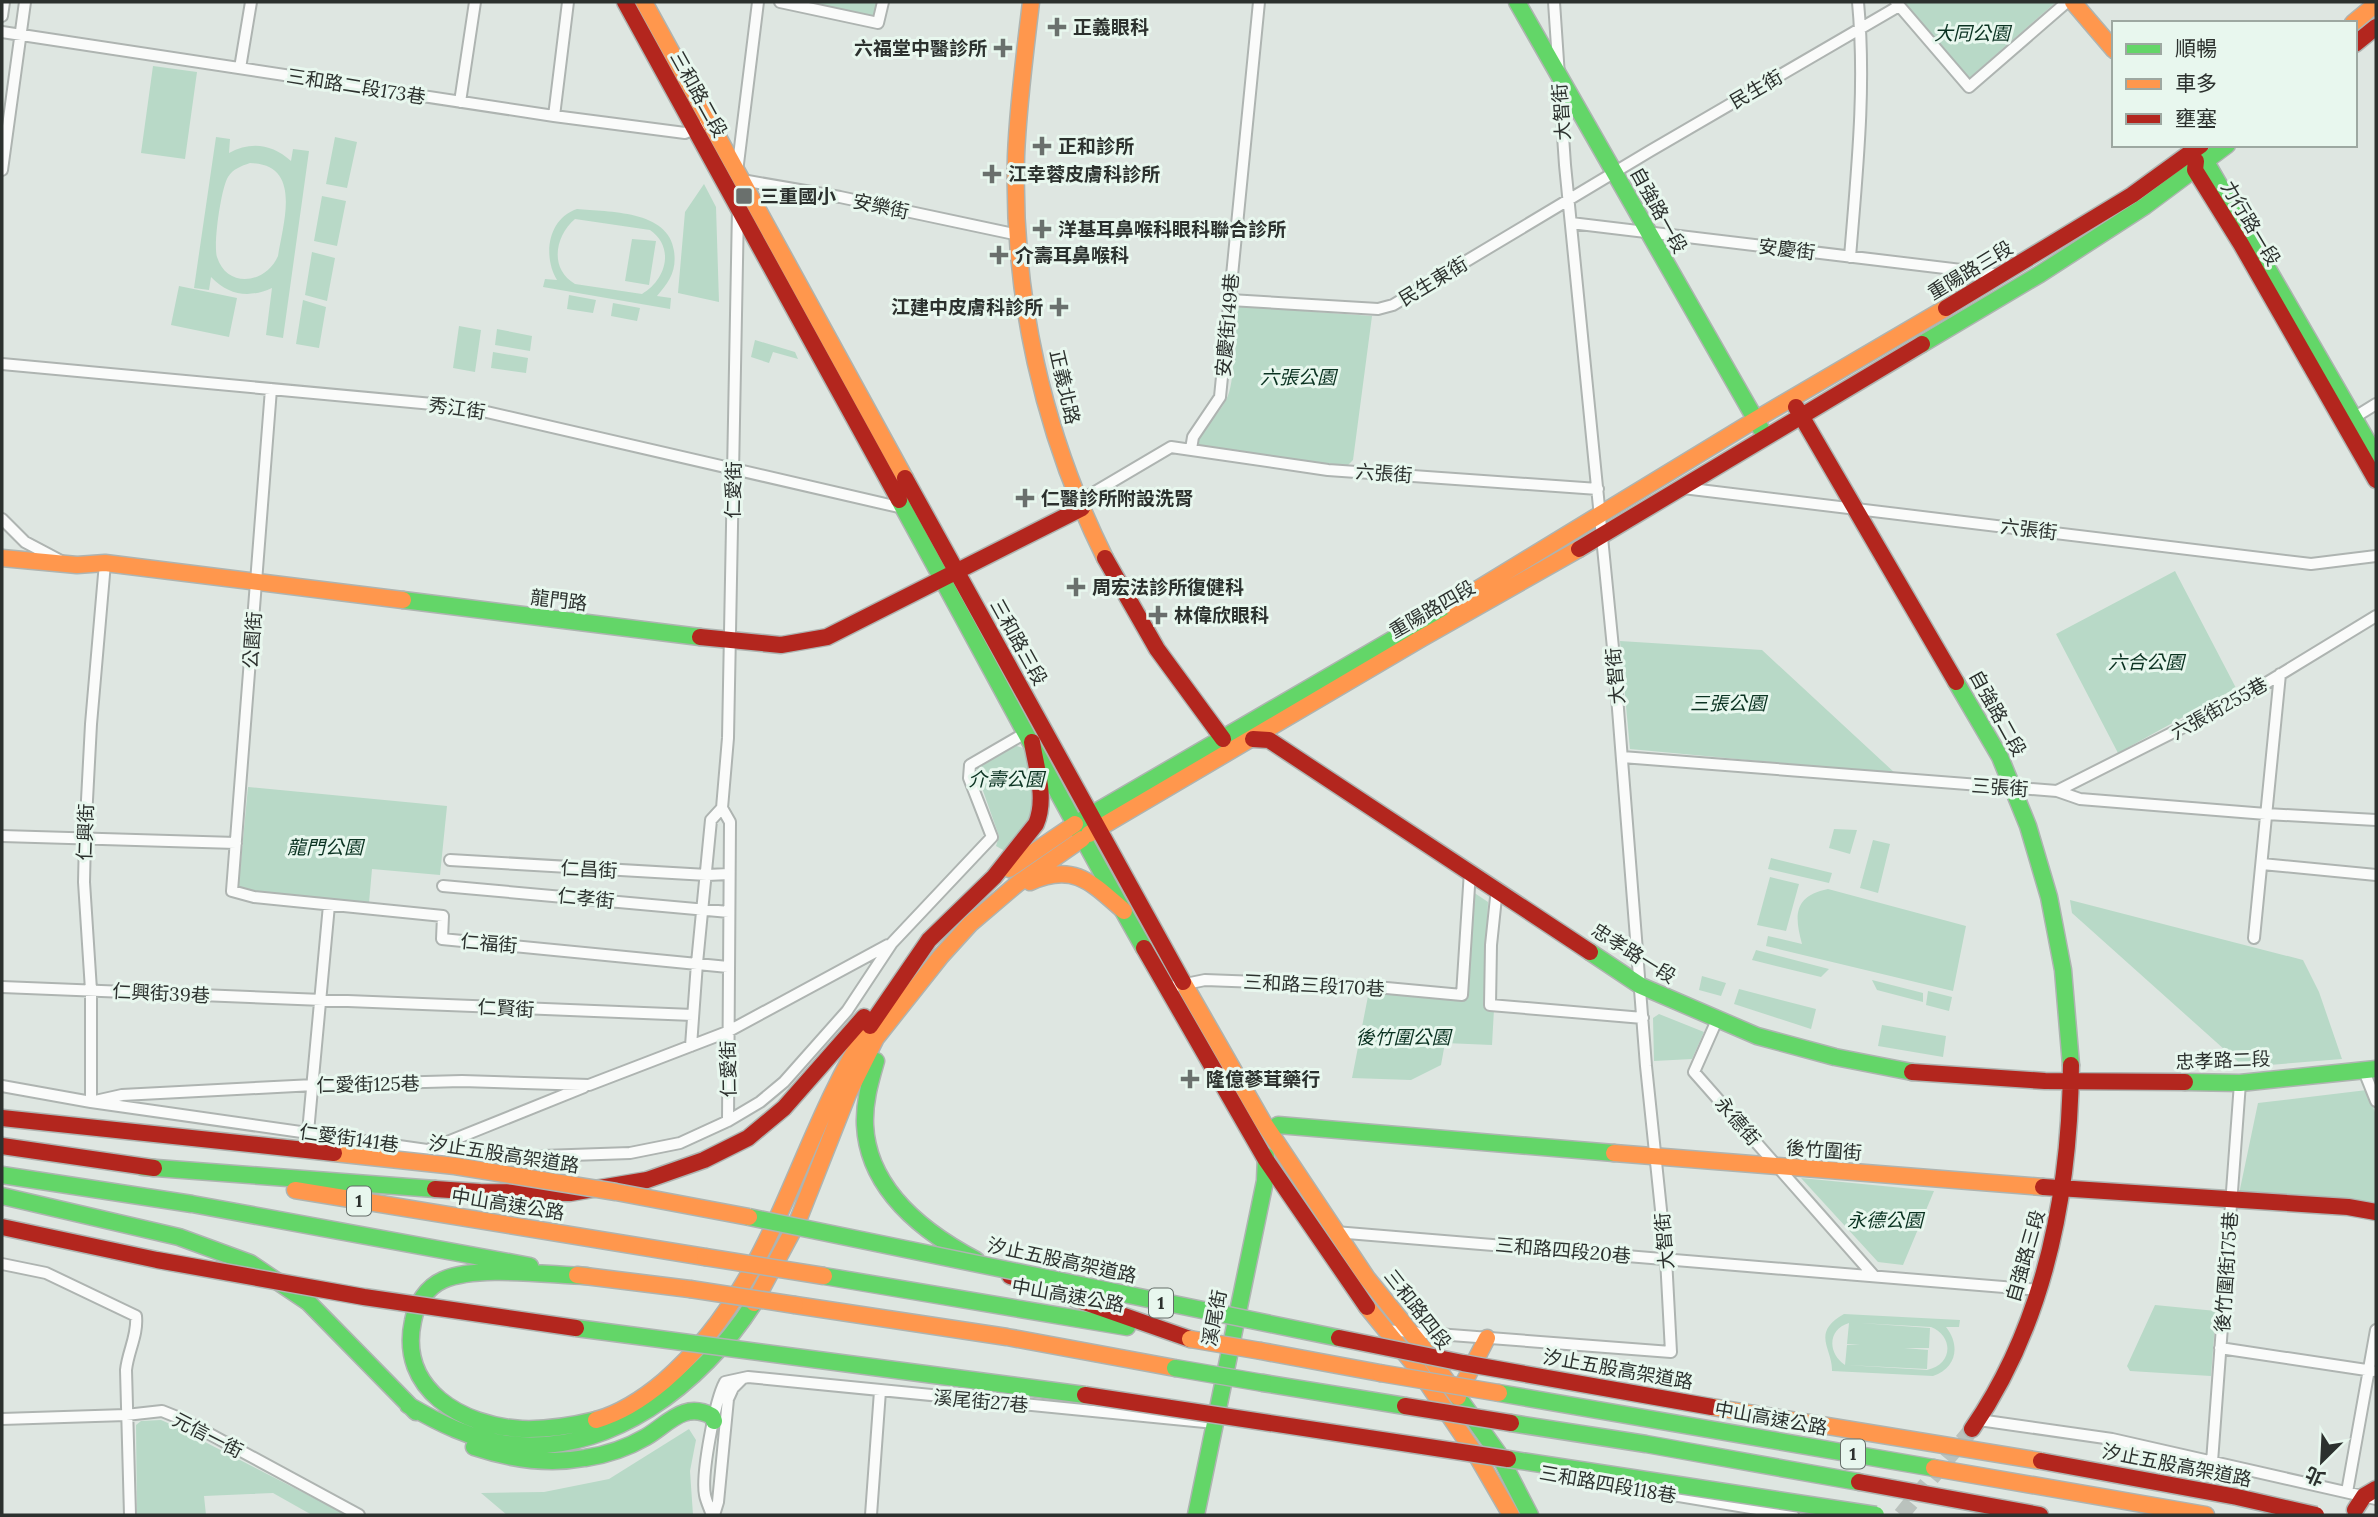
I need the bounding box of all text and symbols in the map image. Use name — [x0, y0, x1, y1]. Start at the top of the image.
place label: 正義眼科 — [1073, 15, 1149, 39]
marker: 正義眼科 — [1047, 17, 1067, 37]
park label: 大同公園 — [1934, 21, 2013, 45]
legend — [2112, 21, 2357, 147]
text: 順暢 — [2175, 35, 2217, 62]
place label: 六福堂中醫診所 — [854, 36, 987, 60]
marker: 六福堂中醫診所 — [993, 38, 1013, 58]
street label: 三和路二段 — [665, 47, 733, 141]
street label: 三和路二段173巷 — [285, 63, 427, 109]
street label: 民生街 — [1725, 64, 1787, 114]
text: 車多 — [2175, 70, 2217, 97]
street label: 大智街 — [1547, 83, 1575, 141]
text: 壅塞 — [2175, 105, 2217, 132]
place label: 正和診所 — [1058, 134, 1134, 158]
marker: 正和診所 — [1032, 136, 1052, 156]
place label: 江幸蓉皮膚科診所 — [1008, 162, 1160, 186]
street label: 自強路一段 — [1625, 163, 1693, 257]
marker: 江幸蓉皮膚科診所 — [982, 164, 1002, 184]
street label: 力行路一段 — [2216, 176, 2286, 270]
place label: 三重國小 — [760, 184, 836, 208]
marker: 三重國小 — [734, 186, 754, 206]
street label: 安樂街 — [851, 188, 911, 224]
place label: 洋基耳鼻喉科眼科聯合診所 — [1058, 217, 1286, 241]
marker: 洋基耳鼻喉科眼科聯合診所 — [1032, 219, 1052, 239]
street label: 安慶街 — [1757, 234, 1817, 264]
street label: 重陽路三段 — [1923, 235, 2017, 305]
place label: 介壽耳鼻喉科 — [1015, 243, 1129, 267]
marker: 介壽耳鼻喉科 — [989, 245, 1009, 265]
street label: 民生東街 — [1394, 251, 1472, 311]
street label: 安慶街149巷 — [1211, 272, 1243, 378]
place label: 江建中皮膚科診所 — [891, 295, 1043, 319]
marker: 江建中皮膚科診所 — [1049, 297, 1069, 317]
street label: 正義北路 — [1045, 347, 1085, 427]
park label: 六張公園 — [1260, 365, 1339, 389]
street label: 秀江街 — [427, 392, 487, 424]
street label: 六張街 — [1355, 459, 1413, 487]
street label: 仁愛街 — [721, 461, 745, 519]
place label: 仁醫診所附設洗腎 — [1041, 486, 1193, 510]
marker: 仁醫診所附設洗腎 — [1015, 488, 1035, 508]
street label: 六張街 — [1999, 514, 2059, 544]
place label: 周宏法診所復健科 — [1092, 575, 1244, 599]
street label: 重陽路四段 — [1385, 575, 1479, 643]
marker: 周宏法診所復健科 — [1066, 577, 1086, 597]
street label: 龍門路 — [529, 585, 589, 615]
street label: 三和路三段 — [985, 595, 1053, 689]
place label: 林偉欣眼科 — [1174, 603, 1269, 627]
marker: 林偉欣眼科 — [1148, 605, 1168, 625]
street label: 公園街 — [238, 611, 266, 669]
street label: 大智街 — [1601, 647, 1629, 705]
park label: 六合公園 — [2108, 650, 2187, 674]
street label: 自強路二段 — [1964, 666, 2032, 760]
street label: 六張街255巷 — [2166, 672, 2272, 744]
park label: 三張公園 — [1690, 691, 1769, 715]
park label: 介壽公園 — [968, 767, 1047, 791]
street label: 三張街 — [1971, 773, 2029, 801]
street label: 仁興街 — [72, 803, 98, 861]
park label: 龍門公園 — [287, 835, 366, 859]
street label: 仁昌街 — [560, 856, 618, 882]
street label: 仁孝街 — [556, 883, 616, 913]
street label: 忠孝路一段 — [1587, 918, 1681, 988]
street label: 仁福街 — [460, 929, 518, 957]
street label: 三和路三段170巷 — [1243, 969, 1385, 1001]
street label: 仁興街39巷 — [112, 978, 210, 1008]
street label: 仁賢街 — [477, 995, 535, 1021]
park label: 後竹圍公園 — [1355, 1025, 1453, 1049]
street label: 仁愛街 — [716, 1040, 740, 1098]
street label: 忠孝路二段 — [2175, 1046, 2271, 1074]
place label: 隆億蔘茸藥行 — [1206, 1067, 1320, 1091]
marker: 隆億蔘茸藥行 — [1180, 1069, 1200, 1089]
street label: 仁愛街125巷 — [316, 1071, 420, 1097]
street label: 永德街 — [1710, 1092, 1766, 1150]
street label: 仁愛街141巷 — [298, 1119, 400, 1157]
street label: 汐止五股高架道路 — [427, 1130, 581, 1178]
street label: 後竹圍街 — [1785, 1135, 1863, 1165]
street label: 中山高速公路 — [450, 1183, 566, 1225]
road number: 1 — [347, 1186, 371, 1216]
street label: 自強路三段 — [2000, 1207, 2050, 1305]
park label: 永德公園 — [1847, 1208, 1926, 1232]
street label: 後竹圍街175巷 — [2210, 1211, 2242, 1333]
street label: 大智街 — [1650, 1212, 1678, 1270]
street label: 汐止五股高架道路 — [985, 1232, 1139, 1288]
street label: 三和路四段20巷 — [1494, 1232, 1632, 1268]
street label: 三和路四段 — [1379, 1264, 1457, 1354]
street label: 中山高速公路 — [1010, 1273, 1126, 1317]
road number: 1 — [1149, 1288, 1173, 1318]
street label: 溪尾街 — [1197, 1288, 1231, 1348]
street label: 汐止五股高架道路 — [1541, 1344, 1695, 1394]
street label: 溪尾街27巷 — [933, 1385, 1029, 1417]
street label: 中山高速公路 — [1713, 1396, 1829, 1440]
street label: 元信一街 — [169, 1407, 247, 1463]
north arrow — [2287, 1426, 2357, 1496]
street label: 汐止五股高架道路 — [2100, 1439, 2254, 1491]
road number: 1 — [1841, 1440, 1865, 1469]
street label: 三和路四段118巷 — [1538, 1460, 1678, 1508]
text: 北 — [2302, 1462, 2329, 1491]

